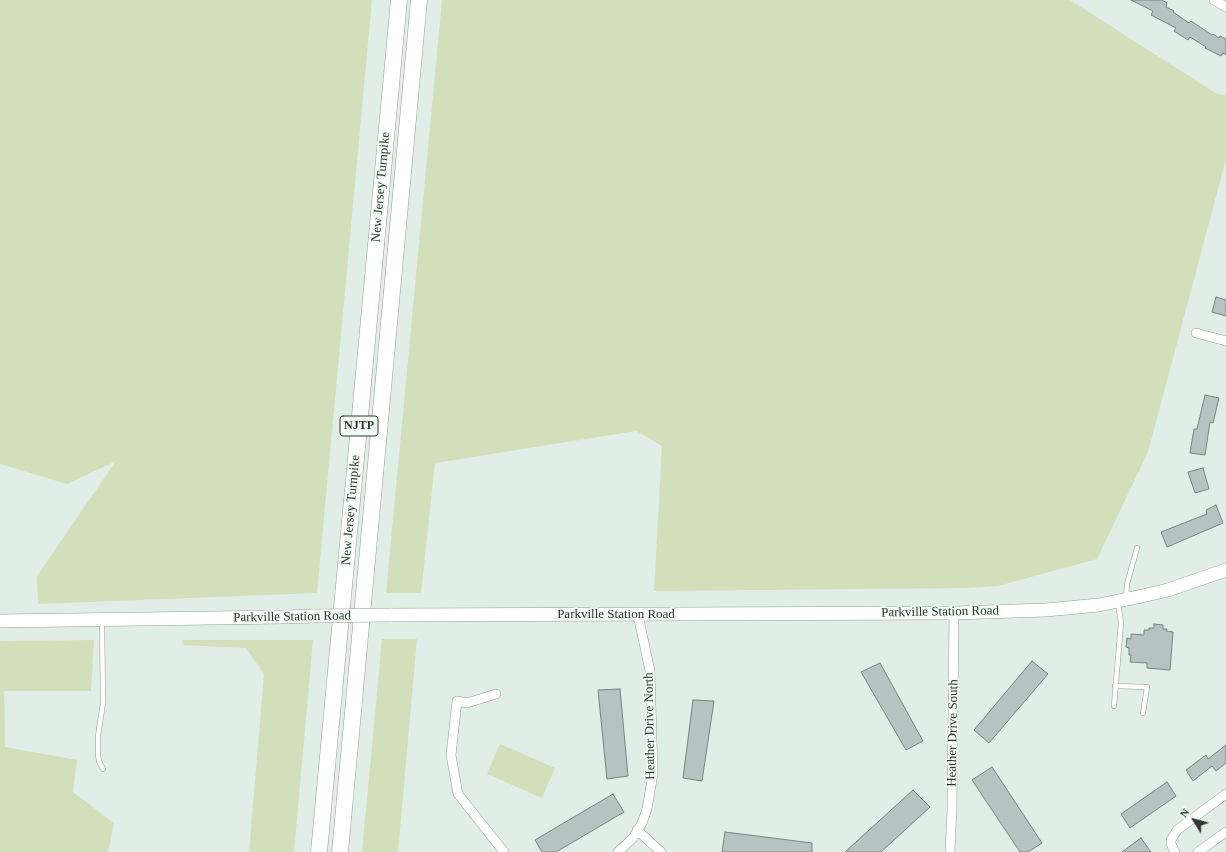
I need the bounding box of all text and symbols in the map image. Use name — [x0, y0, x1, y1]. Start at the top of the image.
street label: New Jersey Turnpike — [368, 131, 394, 243]
road number: NJTP — [340, 416, 378, 436]
street label: New Jersey Turnpike — [338, 454, 364, 566]
street label: Parkville Station Road — [881, 603, 999, 621]
street label: Parkville Station Road — [557, 607, 675, 623]
street label: Parkville Station Road — [233, 608, 351, 626]
street label: Heather Drive North — [641, 672, 659, 780]
street label: Heather Drive South — [944, 679, 962, 787]
north arrow — [1174, 800, 1214, 840]
text: N — [1177, 806, 1192, 820]

